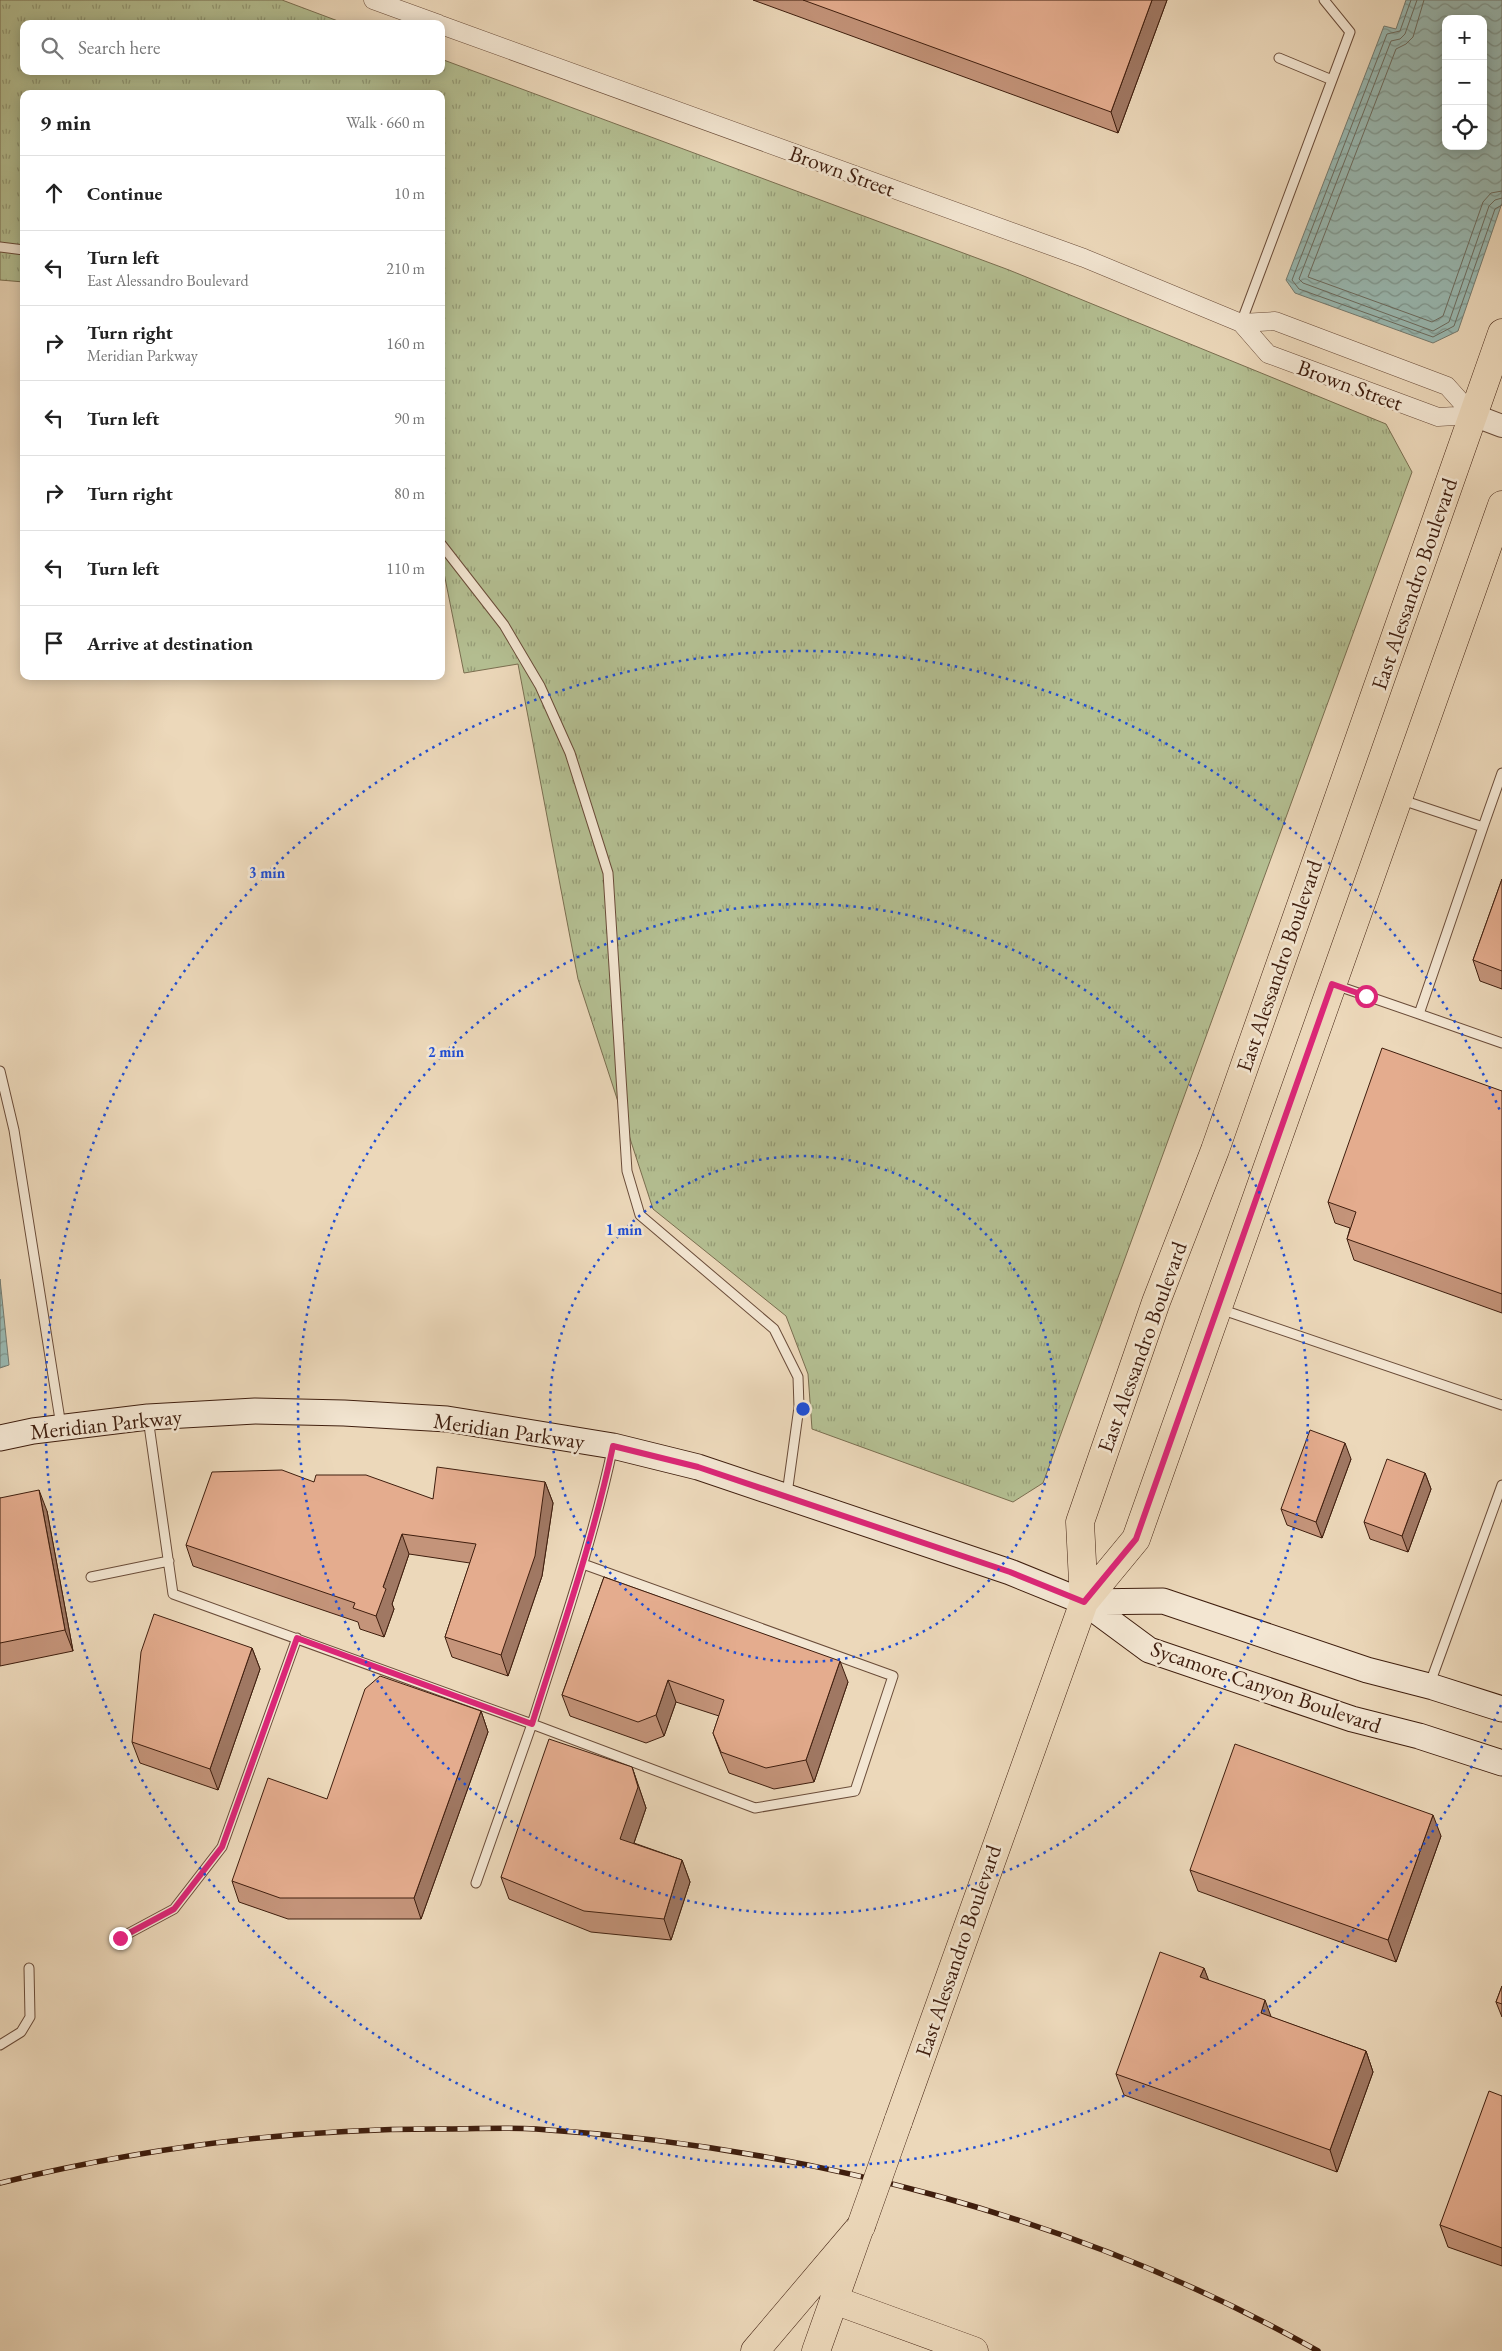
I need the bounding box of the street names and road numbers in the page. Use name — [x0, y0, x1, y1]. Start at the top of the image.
street label: Brown Street — [785, 139, 899, 204]
street label: Brown Street — [1293, 353, 1407, 418]
street label: East Alessandro Boulevard — [1364, 473, 1464, 694]
street label: East Alessandro Boulevard — [1229, 855, 1329, 1076]
street label: East Alessandro Boulevard — [1090, 1237, 1194, 1456]
street label: Meridian Parkway — [29, 1402, 184, 1446]
street label: Meridian Parkway — [431, 1406, 587, 1456]
street label: Sycamore Canyon Boulevard — [1147, 1634, 1386, 1740]
street label: East Alessandro Boulevard — [908, 1840, 1008, 2061]

